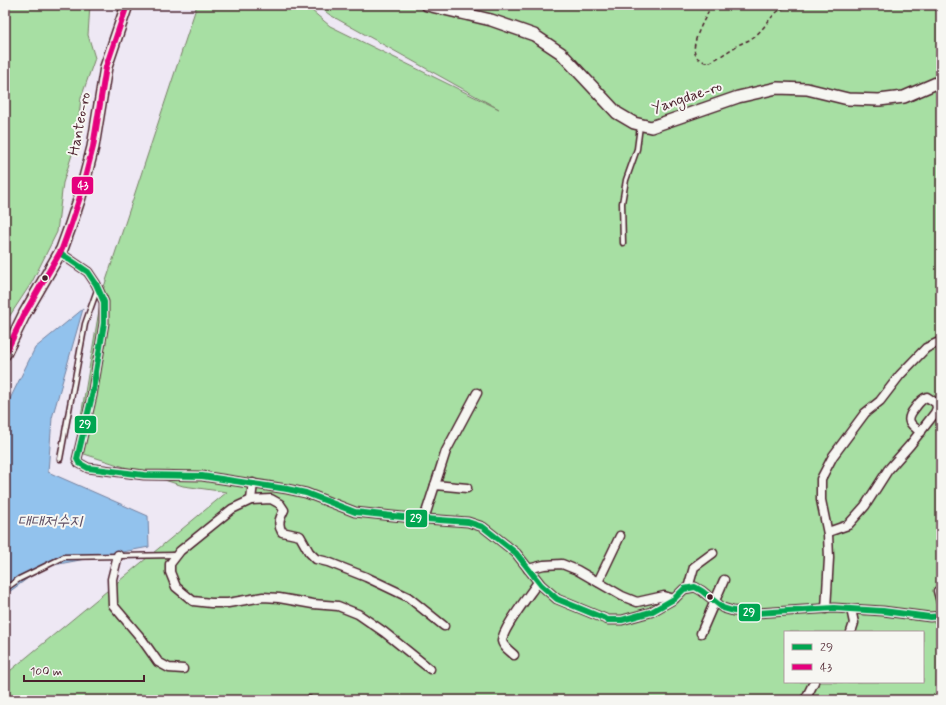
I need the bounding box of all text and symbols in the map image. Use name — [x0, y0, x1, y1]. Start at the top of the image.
street label: Yangdae-ro — [649, 77, 725, 120]
street label: Hanteo-ro — [64, 91, 96, 157]
line badge: 43 — [71, 176, 94, 195]
text: 43 — [77, 179, 89, 193]
unlabelled marker — [40, 273, 50, 283]
line badge: 29 — [74, 415, 97, 434]
text: 29 — [79, 418, 91, 432]
line badge: 29 — [405, 509, 428, 528]
water label: 대대저수지 — [18, 511, 84, 532]
text: 29 — [410, 512, 422, 526]
unlabelled marker — [705, 592, 715, 602]
line badge: 29 — [738, 603, 761, 622]
text: 29 — [743, 606, 755, 620]
legend — [784, 631, 924, 683]
text: 29 — [820, 640, 833, 656]
scale bar — [24, 657, 144, 683]
text: 43 — [820, 660, 832, 676]
text: 100 m — [30, 664, 62, 680]

